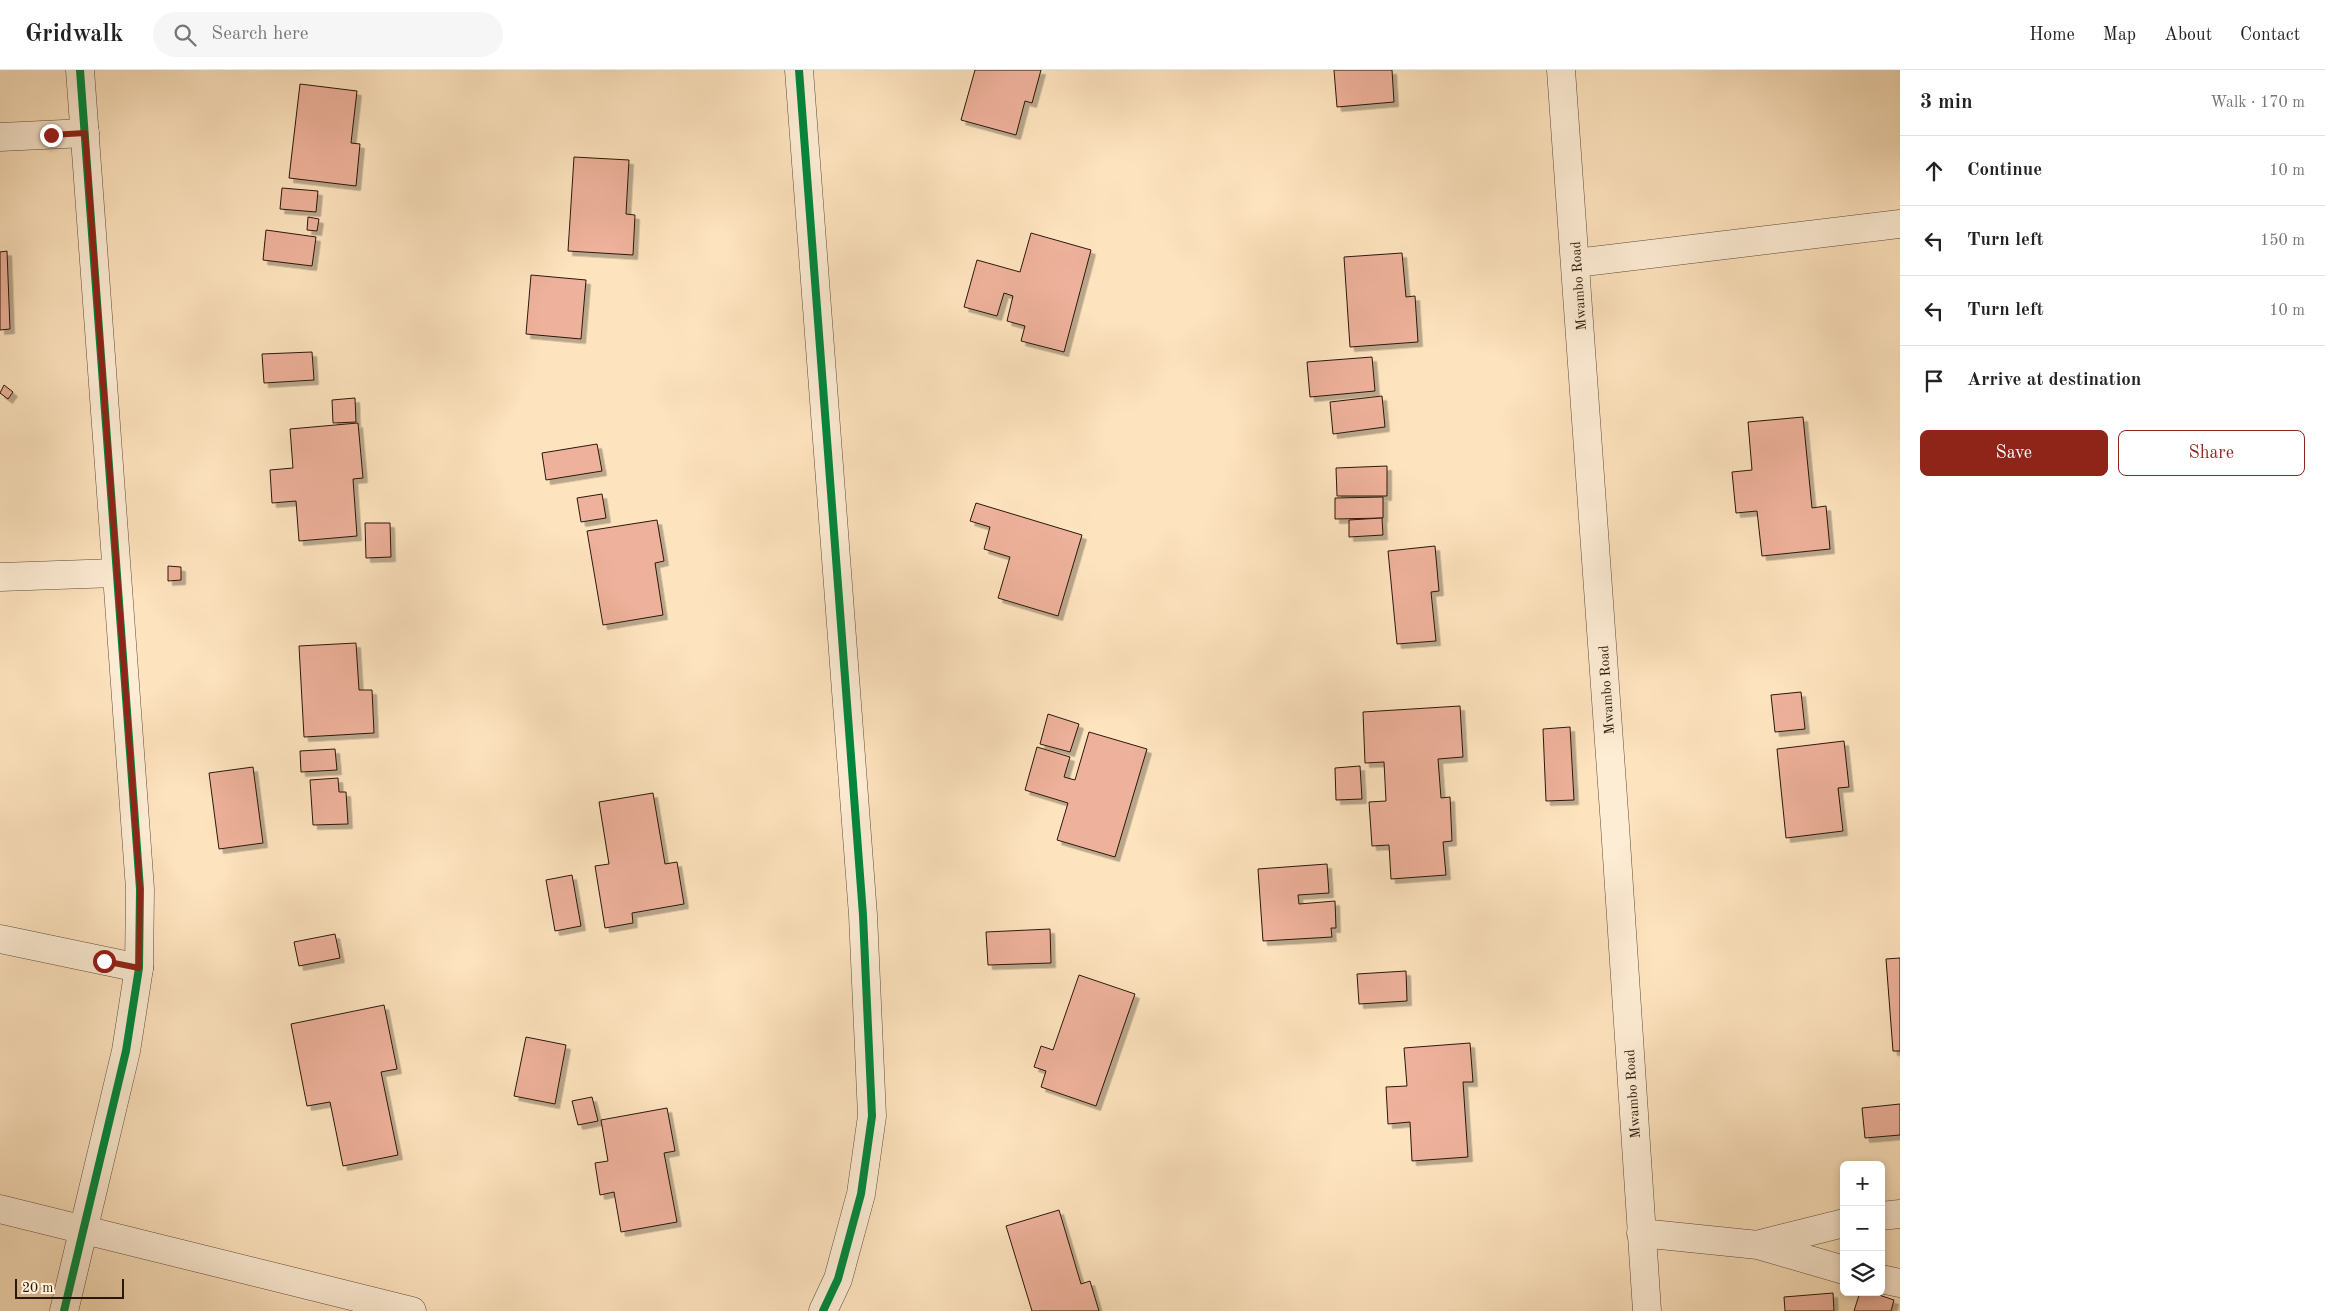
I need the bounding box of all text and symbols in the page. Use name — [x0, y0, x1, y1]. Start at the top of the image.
search box — [153, 12, 503, 57]
icon: search — [171, 21, 199, 49]
text: Gridwalk — [25, 23, 123, 47]
text: Search here — [211, 25, 309, 44]
text: Home — [2029, 26, 2075, 44]
text: Map — [2103, 26, 2136, 44]
text: About — [2164, 26, 2212, 44]
text: Contact — [2240, 26, 2300, 44]
text: 3 min — [1920, 92, 1973, 113]
text: Walk · 170 m — [2210, 95, 2305, 111]
route end — [40, 124, 63, 147]
icon: ahead — [1920, 157, 1948, 185]
text: Continue — [1967, 161, 2042, 180]
text: 10 m — [2269, 163, 2305, 179]
icon: left — [1920, 227, 1948, 255]
text: Turn left — [1967, 231, 2044, 250]
text: 150 m — [2260, 233, 2305, 249]
street label: Mwambo Road — [1569, 241, 1589, 331]
icon: left — [1920, 297, 1948, 325]
text: Turn left — [1967, 301, 2044, 320]
text: 10 m — [2269, 303, 2305, 319]
icon: arrive — [1920, 367, 1948, 395]
text: Arrive at destination — [1967, 371, 2141, 390]
button: Save — [1920, 430, 2108, 476]
button: Share — [2118, 430, 2305, 476]
street label: Mwambo Road — [1597, 645, 1617, 735]
route start — [93, 950, 116, 973]
street label: Mwambo Road — [1623, 1049, 1643, 1139]
map controls — [1840, 1161, 1885, 1296]
button: + — [1840, 1161, 1885, 1206]
button: − — [1840, 1206, 1885, 1251]
button: layers — [1840, 1251, 1885, 1296]
scale bar — [15, 1276, 124, 1299]
text: 20 m — [22, 1281, 53, 1295]

